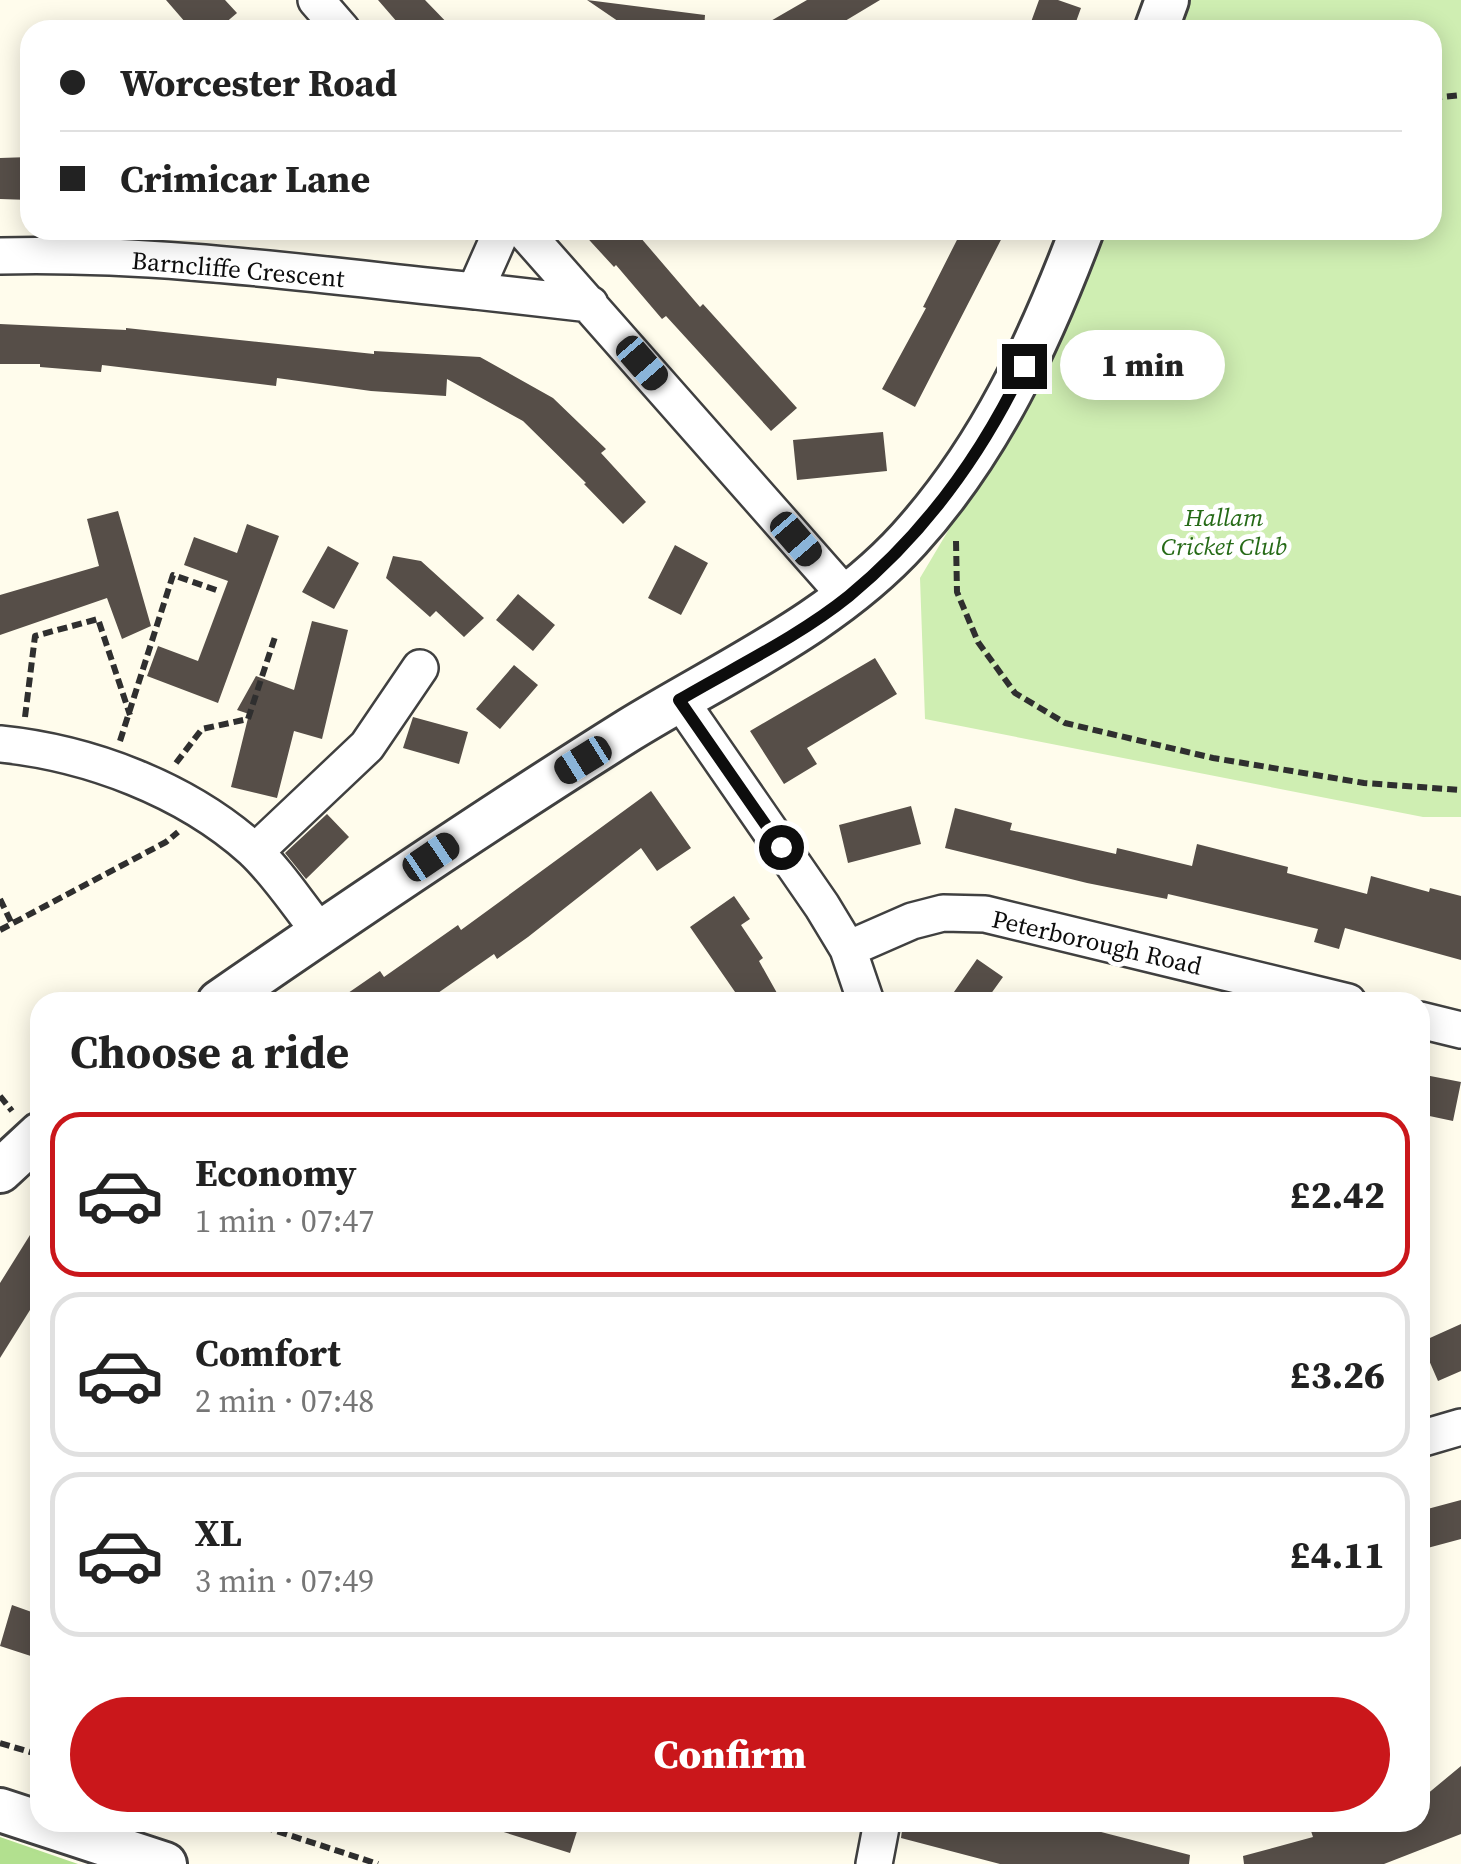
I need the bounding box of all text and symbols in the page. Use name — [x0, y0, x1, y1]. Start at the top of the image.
text: Worcester Road — [120, 57, 397, 109]
text: Crimicar Lane — [120, 153, 370, 205]
street label: Barncliffe Crescent — [130, 243, 347, 295]
car — [611, 331, 673, 395]
callout: 1 min — [1059, 331, 1224, 401]
text: 1 min — [1101, 343, 1184, 387]
route end — [1002, 344, 1047, 389]
park label: Hallam Cricket Club — [1161, 500, 1287, 563]
car — [765, 507, 827, 571]
car — [550, 731, 616, 789]
route start — [759, 825, 804, 870]
car — [398, 828, 464, 886]
street label: Peterborough Road — [989, 901, 1205, 983]
text: Choose a ride — [70, 1021, 349, 1083]
text: Economy — [195, 1147, 357, 1199]
icon: car — [75, 1150, 165, 1240]
text: £2.42 — [1290, 1169, 1385, 1221]
text: 1 min · 07:47 — [195, 1199, 374, 1243]
text: Comfort — [195, 1327, 341, 1379]
icon: car — [75, 1330, 165, 1420]
text: £3.26 — [1290, 1349, 1385, 1401]
text: 2 min · 07:48 — [195, 1379, 374, 1423]
text: XL — [195, 1507, 242, 1559]
icon: car — [75, 1510, 165, 1600]
text: £4.11 — [1290, 1529, 1385, 1581]
text: 3 min · 07:49 — [195, 1559, 374, 1603]
button: Confirm — [70, 1697, 1390, 1812]

